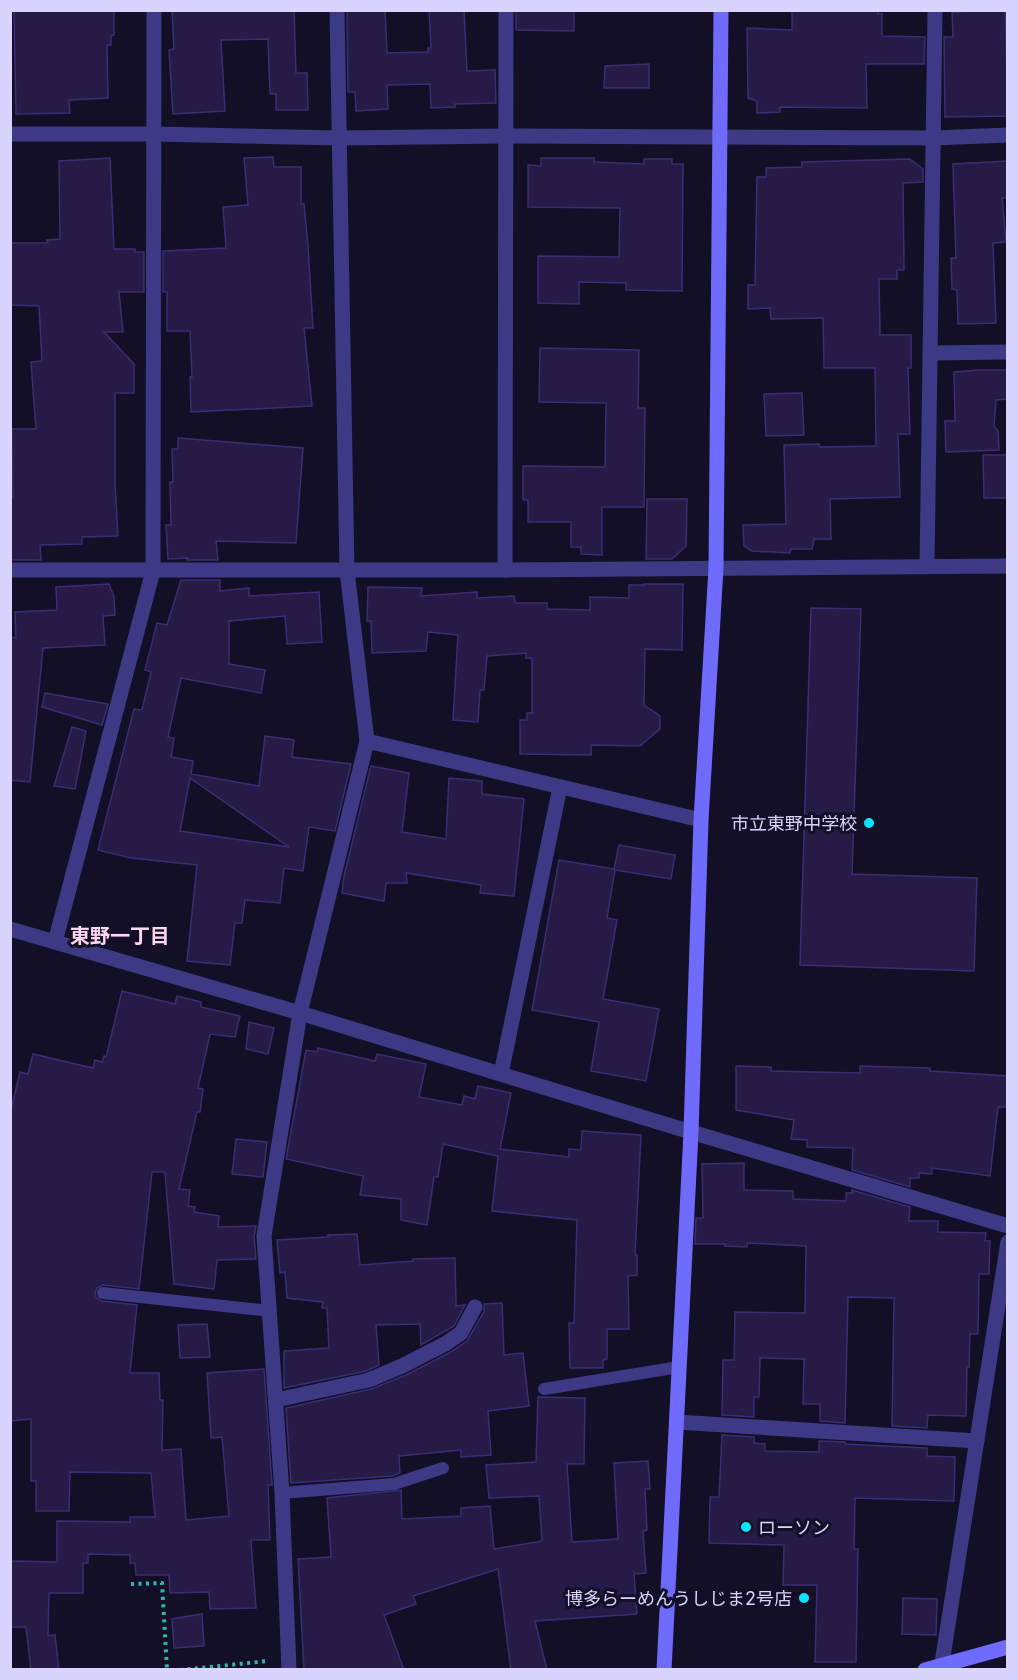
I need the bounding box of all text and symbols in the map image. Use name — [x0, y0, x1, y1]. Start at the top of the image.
place label: 市立東野中学校 — [731, 813, 857, 834]
marker: 市立東野中学校 — [862, 816, 876, 830]
district label: 東野一丁目 — [70, 924, 170, 948]
place label: ローソン — [758, 1517, 830, 1538]
marker: ローソン — [739, 1520, 753, 1534]
place label: 博多らーめんうしじま2号店 — [565, 1588, 792, 1609]
marker: 博多らーめんうしじま2号店 — [797, 1591, 811, 1605]

